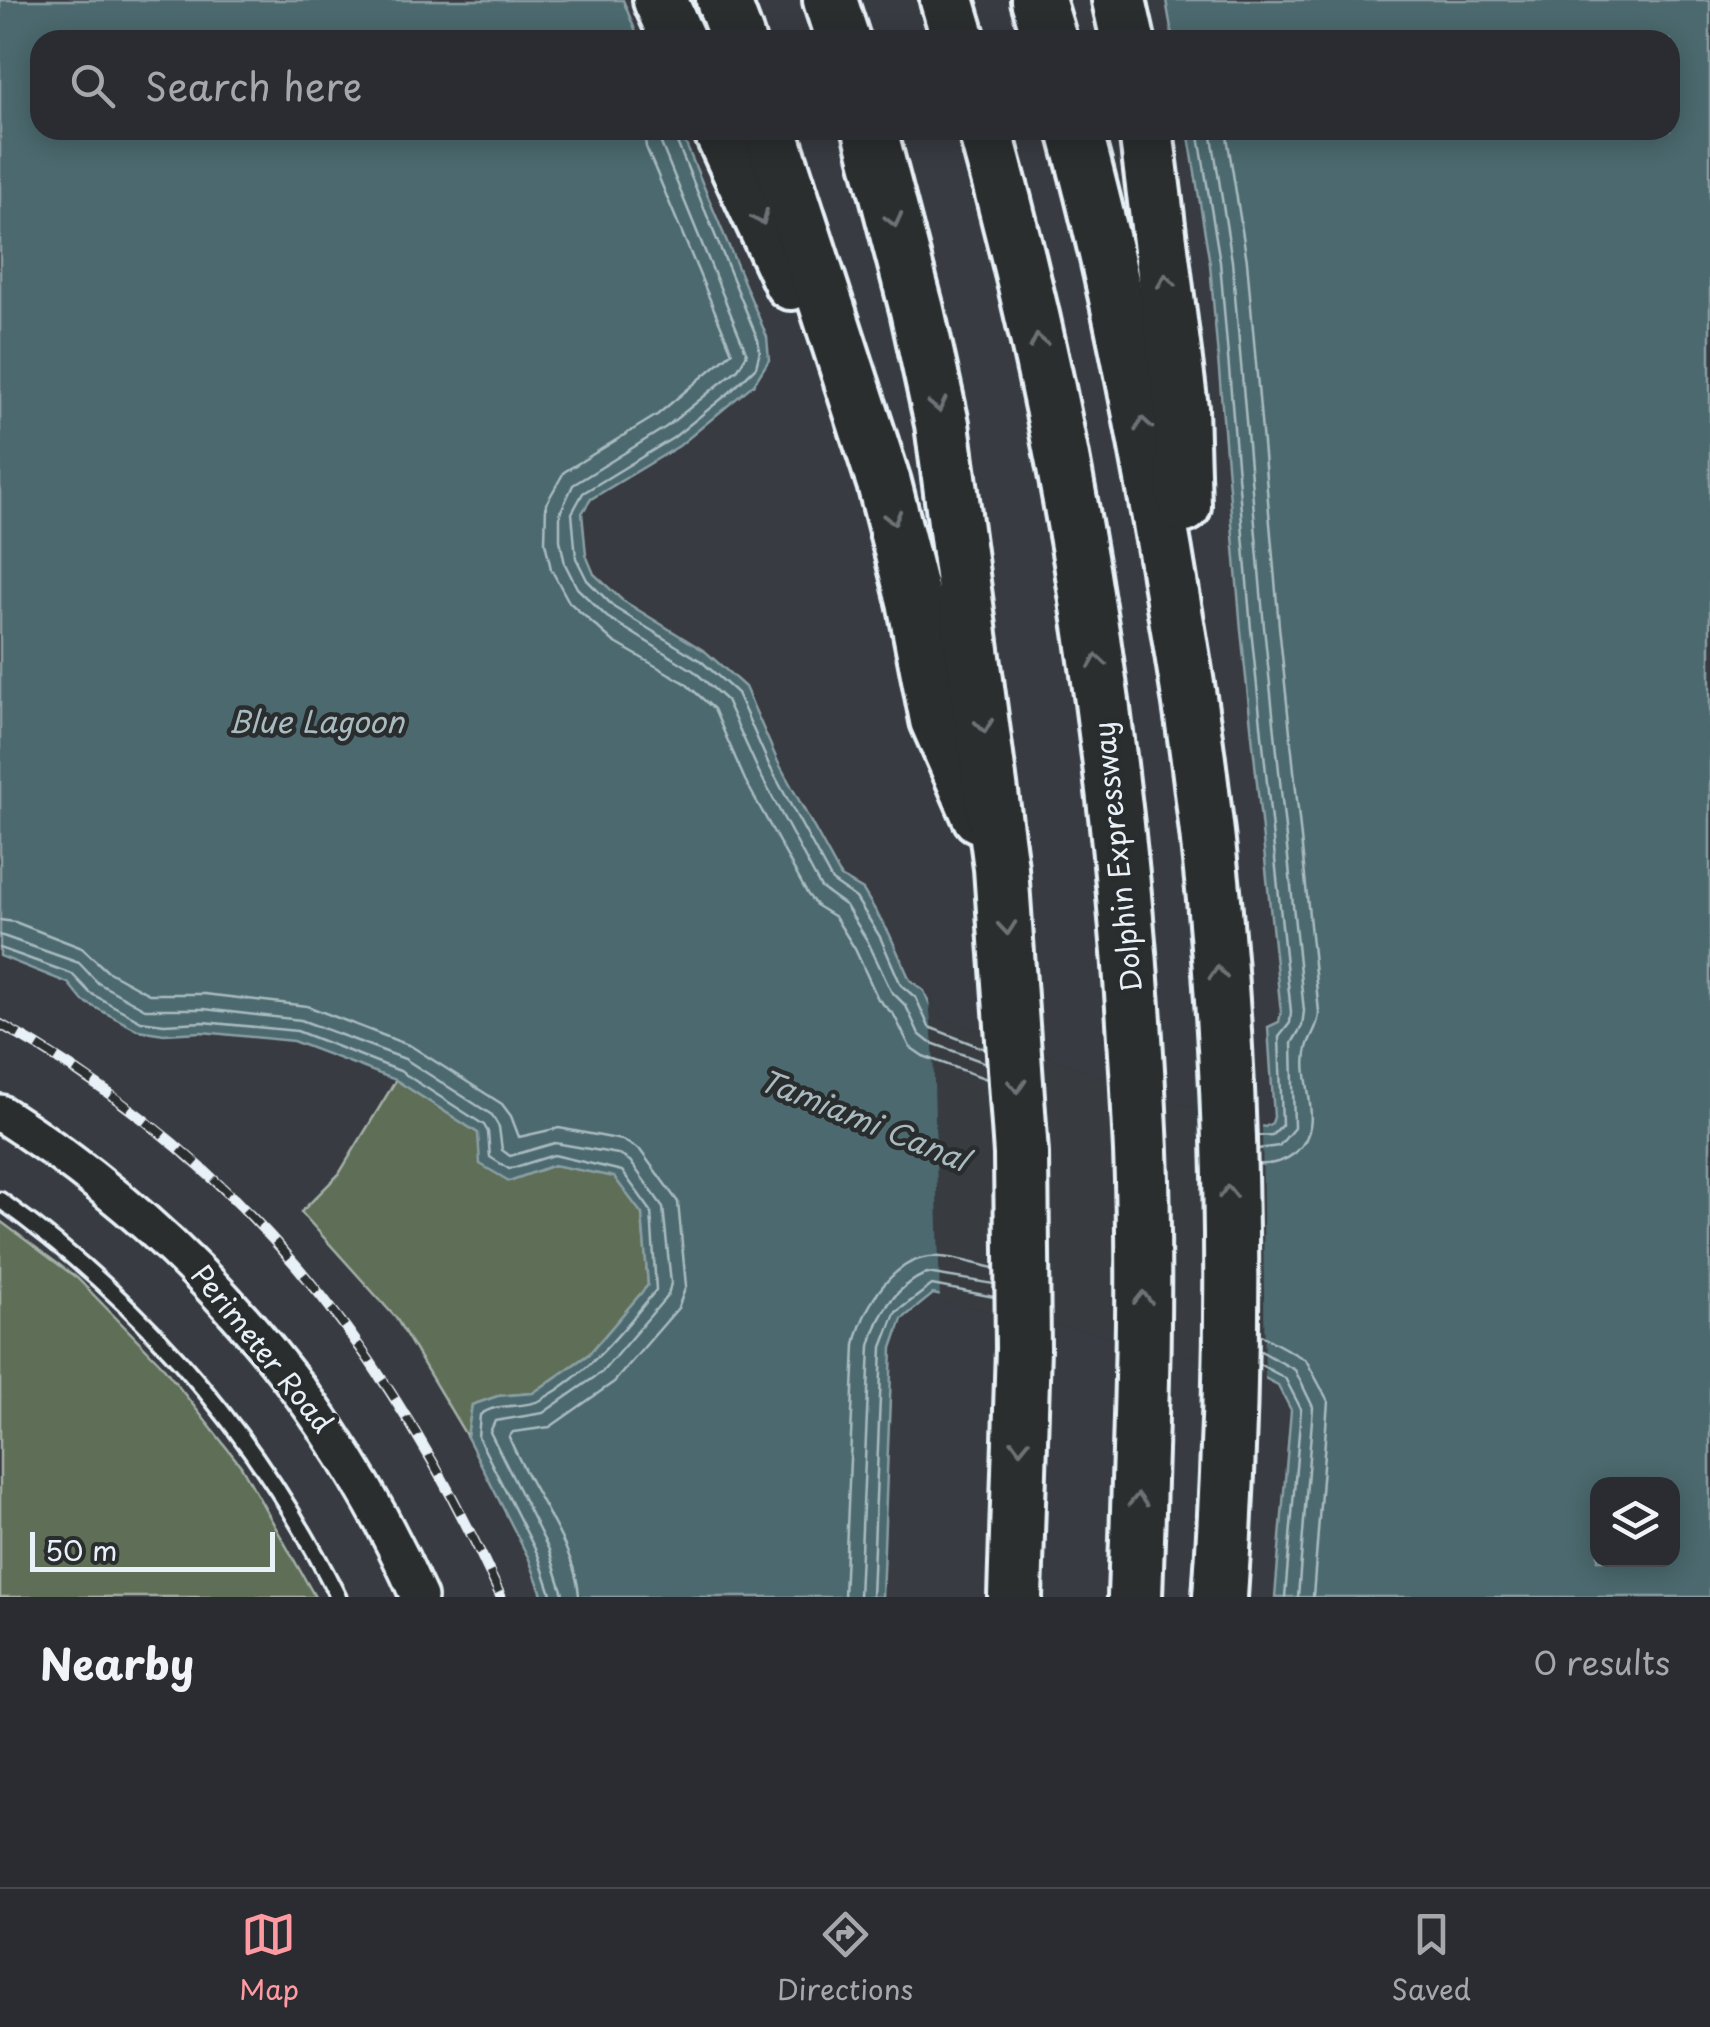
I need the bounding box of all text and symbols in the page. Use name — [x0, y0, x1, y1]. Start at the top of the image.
search box — [30, 30, 1680, 140]
text: Search here — [145, 57, 362, 114]
icon: search — [65, 58, 120, 113]
one-way arrow — [749, 208, 769, 226]
one-way arrow — [882, 211, 903, 228]
one-way arrow — [1156, 272, 1177, 288]
one-way arrow — [1029, 333, 1050, 350]
one-way arrow — [926, 396, 947, 413]
one-way arrow — [1133, 415, 1154, 432]
one-way arrow — [882, 508, 903, 526]
one-way arrow — [1087, 652, 1108, 669]
water label: Blue Lagoon — [228, 698, 406, 743]
one-way arrow — [973, 719, 994, 735]
street label: Dolphin Expressway — [1081, 720, 1152, 995]
one-way arrow — [995, 921, 1017, 937]
one-way arrow — [1208, 965, 1229, 981]
water label: Tamiami Canal — [754, 1056, 980, 1183]
one-way arrow — [1006, 1079, 1027, 1095]
one-way arrow — [1218, 1184, 1239, 1200]
street label: Perimeter Road — [182, 1255, 345, 1441]
one-way arrow — [1132, 1289, 1153, 1305]
one-way arrow — [1010, 1438, 1031, 1454]
map controls — [1590, 1477, 1680, 1567]
button: layers — [1590, 1477, 1680, 1567]
one-way arrow — [1128, 1491, 1149, 1507]
scale bar — [30, 1527, 275, 1572]
text: 50 m — [45, 1528, 118, 1571]
text: Nearby — [40, 1631, 194, 1694]
text: 0 results — [1534, 1638, 1670, 1686]
tab: Map — [239, 1907, 299, 2010]
tab: Directions — [777, 1907, 913, 2010]
tab: Saved — [1391, 1907, 1471, 2010]

